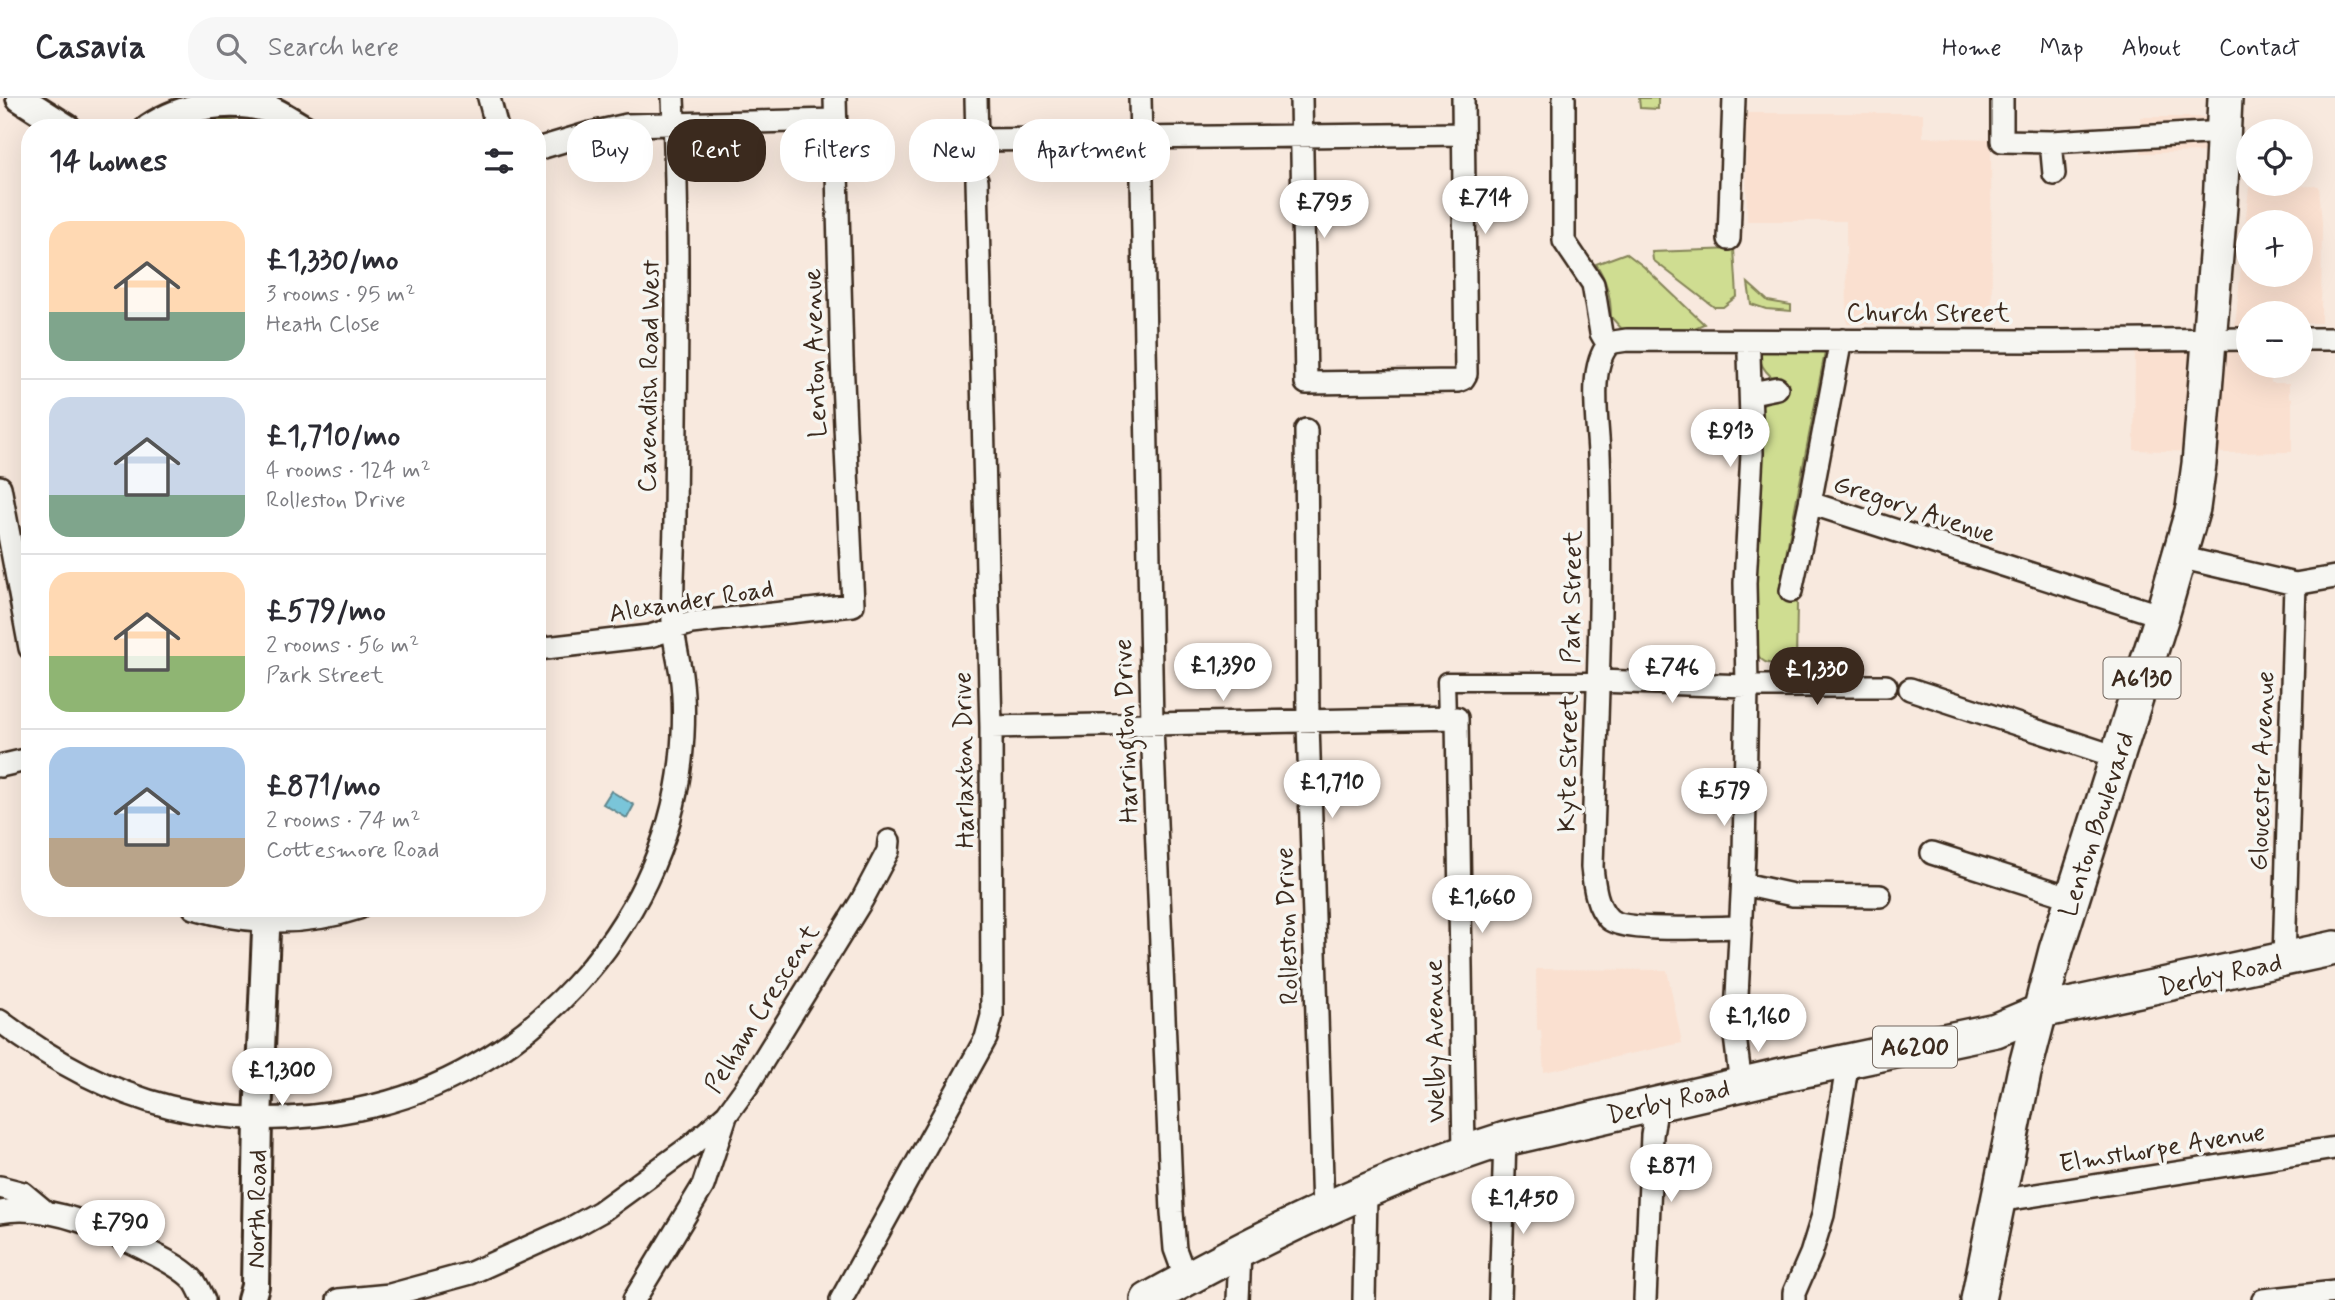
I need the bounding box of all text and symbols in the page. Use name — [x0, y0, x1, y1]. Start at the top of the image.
search box — [188, 17, 678, 80]
text: Casavia — [35, 26, 146, 70]
icon: search — [212, 29, 250, 67]
text: Search here — [268, 31, 399, 65]
text: Home — [1942, 33, 2002, 64]
text: Map — [2040, 33, 2084, 64]
text: About — [2122, 33, 2181, 64]
text: Contact — [2219, 33, 2300, 64]
chip: Buy — [567, 119, 653, 182]
chip: Rent — [667, 119, 766, 182]
chip: Filters — [780, 119, 895, 182]
chip: New — [909, 119, 999, 182]
chip: Apartment — [1013, 119, 1170, 182]
map controls — [2236, 119, 2313, 378]
button: locate — [2236, 119, 2313, 196]
text: 14 homes — [49, 142, 167, 181]
icon: filters — [480, 142, 518, 180]
pin: £714 — [1444, 176, 1526, 236]
pin: £795 — [1283, 180, 1365, 240]
text: £714 — [1458, 184, 1512, 214]
text: £795 — [1296, 188, 1352, 218]
button: + — [2236, 210, 2313, 287]
text: £1,330/mo — [266, 241, 398, 280]
icon: home — [105, 249, 189, 333]
street label: Cavendish Road West — [631, 259, 669, 493]
street label: Lenton Avenue — [796, 268, 836, 438]
text: 3 rooms · 95 m² — [266, 280, 415, 310]
street label: Church Street — [1846, 297, 2010, 331]
button: − — [2236, 301, 2313, 378]
text: Heath Close — [266, 310, 380, 340]
pin: £913 — [1689, 410, 1771, 469]
text: £1,710/mo — [266, 417, 400, 456]
text: £913 — [1707, 417, 1753, 447]
icon: home — [105, 425, 189, 509]
text: 4 rooms · 124 m² — [266, 456, 431, 486]
street label: Gregory Avenue — [1828, 468, 2000, 554]
text: Rolleston Drive — [266, 486, 406, 516]
street label: Park Street — [1555, 530, 1591, 664]
street label: Alexander Road — [606, 572, 776, 632]
text: £579/mo — [266, 592, 386, 631]
icon: home — [105, 600, 189, 684]
text: 2 rooms · 56 m² — [266, 631, 419, 661]
street label: Harrington Drive — [1107, 638, 1150, 824]
pin: £1,390 — [1166, 644, 1280, 703]
pin: £746 — [1631, 646, 1713, 705]
pin: £1,330 — [1760, 648, 1874, 707]
text: £1,390 — [1190, 651, 1256, 681]
text: £746 — [1645, 653, 1699, 683]
text: £1,330 — [1785, 655, 1849, 685]
road number: A6130 — [2104, 658, 2180, 698]
text: Park Street — [266, 661, 384, 691]
street label: Harlaxton Drive — [946, 671, 984, 849]
street label: Gloucester Avenue — [2243, 671, 2283, 872]
street label: Kyte Street — [1551, 694, 1587, 832]
street label: Lenton Boulevard — [2052, 728, 2144, 921]
pin: £1,710 — [1275, 760, 1389, 820]
text: £871/mo — [266, 767, 381, 806]
text: £1,710 — [1300, 768, 1364, 798]
pin: £579 — [1683, 768, 1765, 828]
icon: home — [105, 775, 189, 859]
text: £579 — [1697, 776, 1751, 806]
text: 2 rooms · 74 m² — [266, 806, 421, 836]
text: Cottesmore Road — [266, 836, 439, 866]
street label: Rolleston Drive — [1268, 846, 1308, 1005]
pin: £1,660 — [1425, 876, 1539, 935]
text: £1,660 — [1448, 883, 1516, 913]
street label: Pelham Crescent — [697, 918, 828, 1100]
street label: Derby Road — [2156, 946, 2285, 1006]
street label: Welby Avenue — [1418, 959, 1454, 1123]
pin: £1,160 — [1701, 995, 1815, 1054]
text: £1,160 — [1726, 1002, 1791, 1032]
road number: A6200 — [1873, 1027, 1957, 1068]
pin: £1,300 — [225, 1048, 339, 1108]
text: £1,300 — [248, 1056, 316, 1086]
street label: Derby Road — [1604, 1072, 1733, 1134]
street label: Elmsthorpe Avenue — [2057, 1116, 2268, 1182]
pin: £871 — [1630, 1144, 1712, 1204]
street label: North Road — [240, 1149, 276, 1269]
text: £871 — [1646, 1152, 1696, 1182]
pin: £1,450 — [1466, 1176, 1580, 1236]
text: £1,450 — [1487, 1184, 1559, 1214]
pin: £790 — [79, 1200, 161, 1260]
text: £790 — [91, 1208, 149, 1238]

